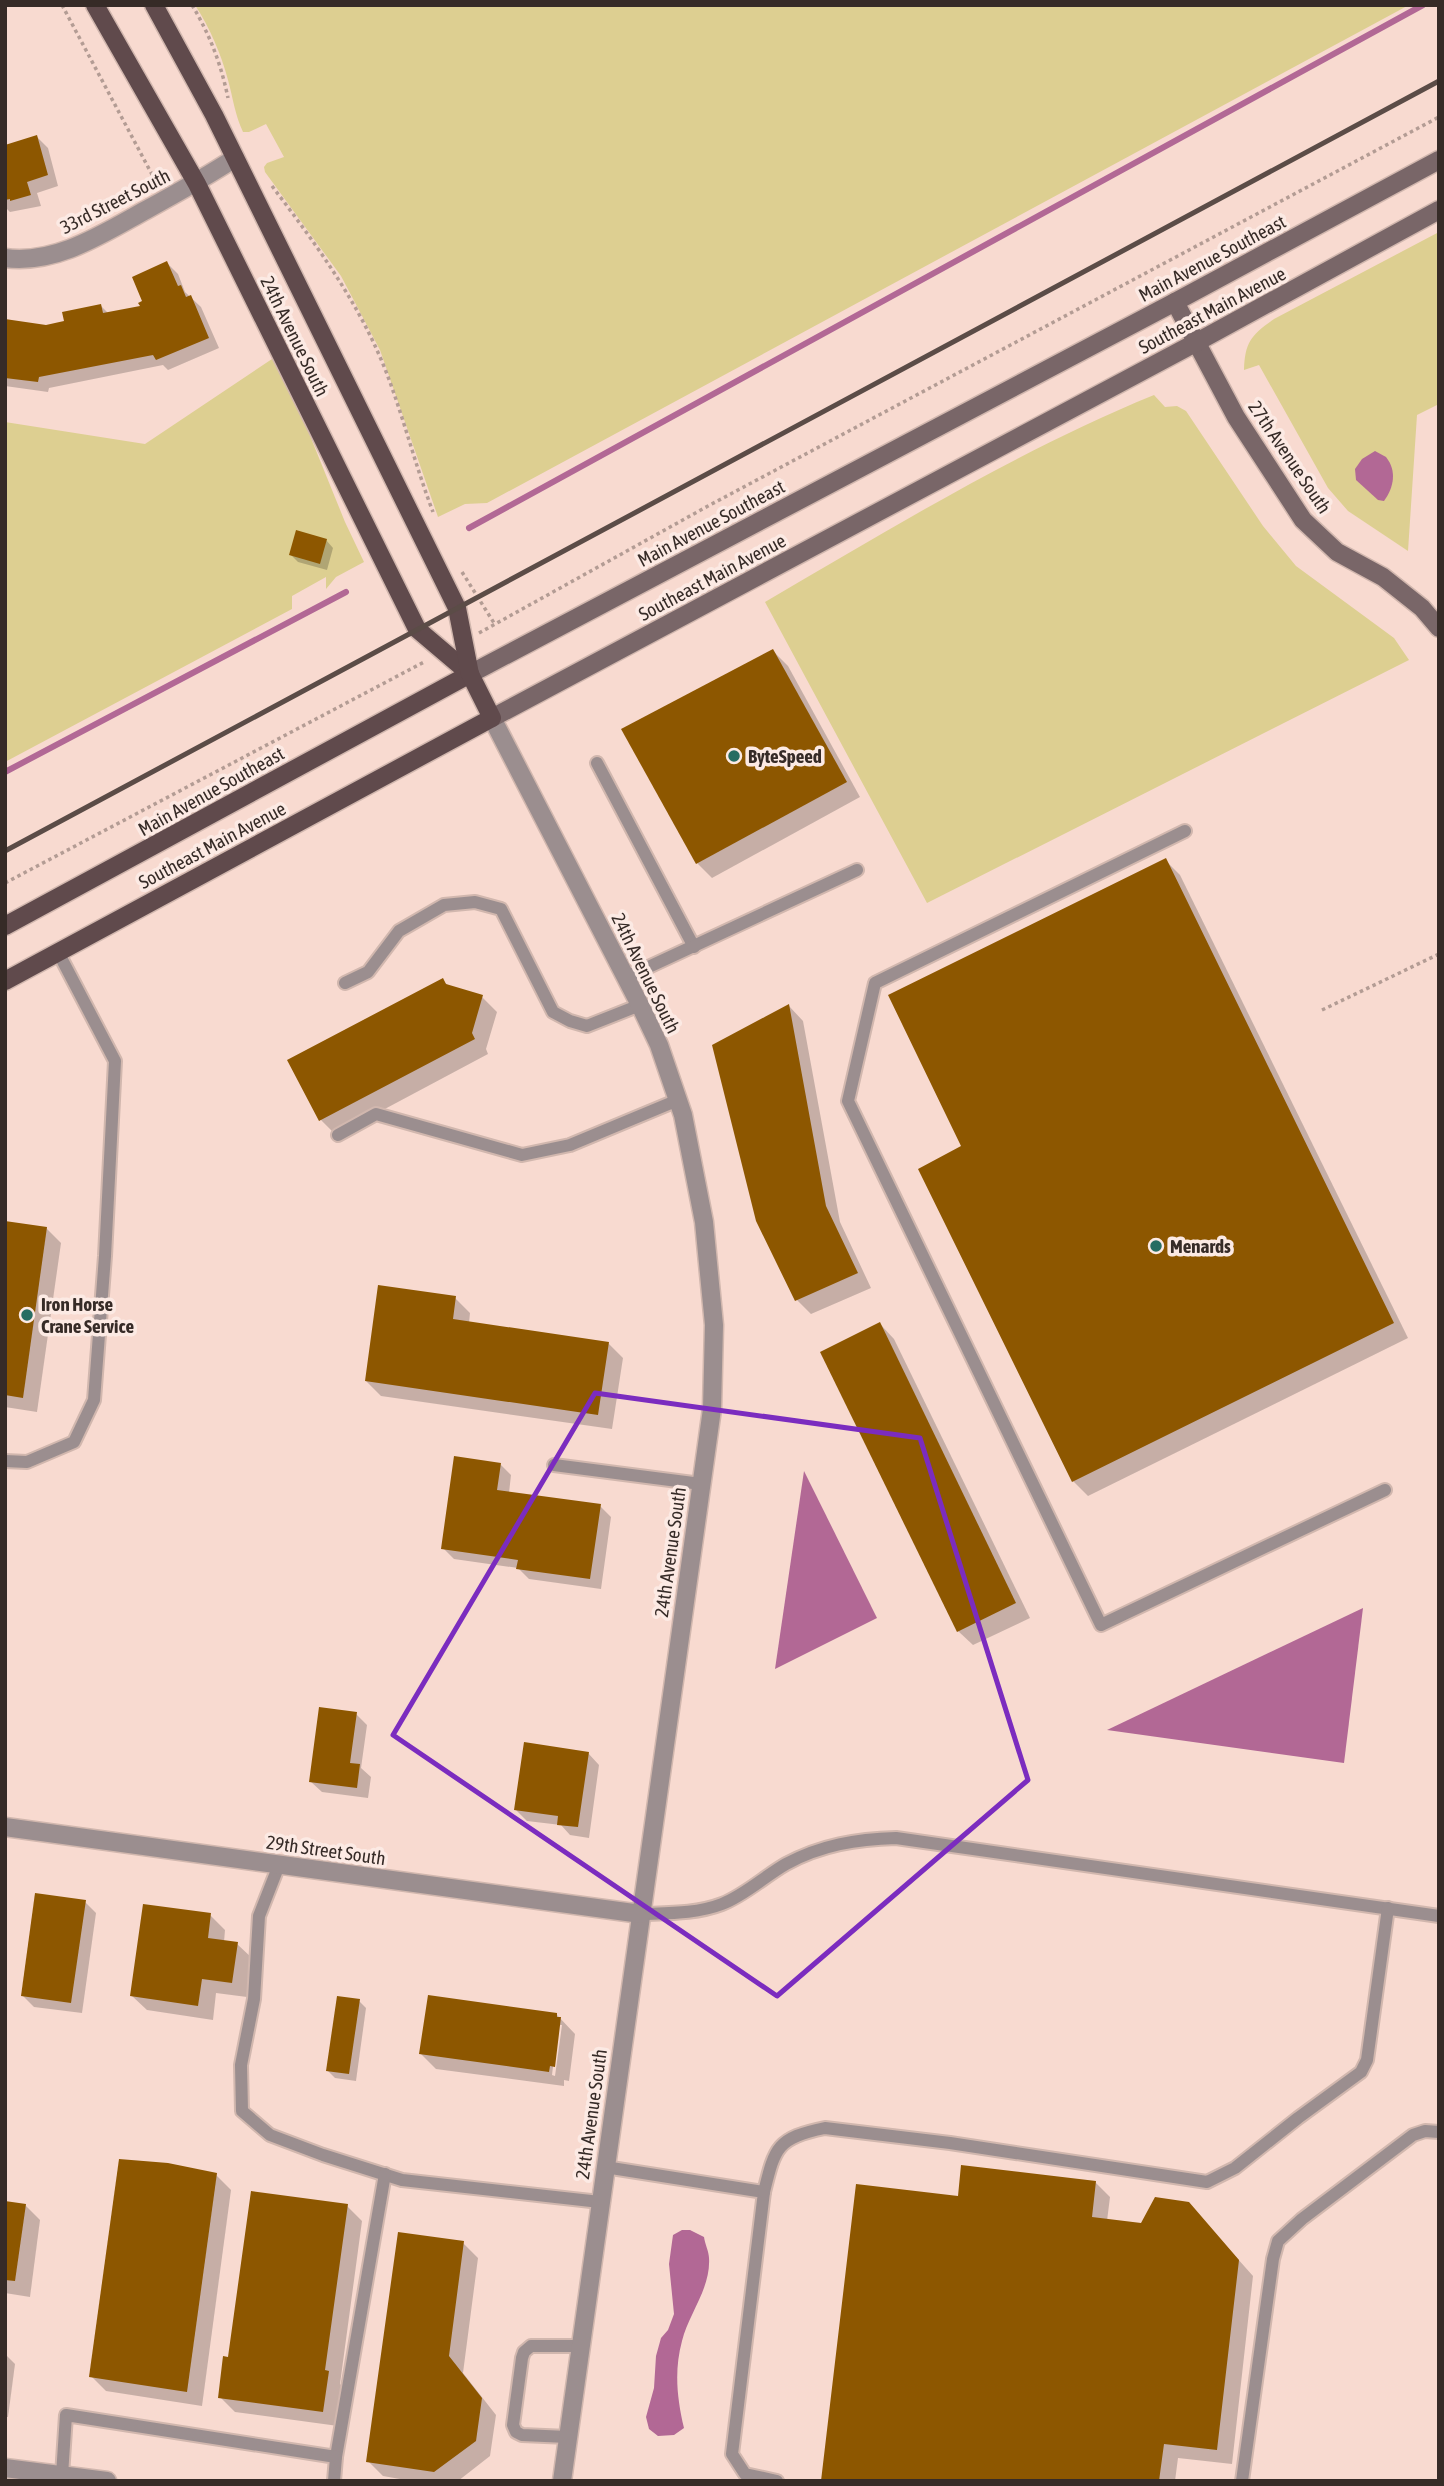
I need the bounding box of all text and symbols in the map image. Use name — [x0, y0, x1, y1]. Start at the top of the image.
street label: 33rd Street South — [56, 164, 174, 238]
street label: Main Avenue Southeast — [1135, 210, 1289, 306]
street label: Southeast Main Avenue — [1135, 262, 1289, 358]
street label: 24th Avenue South — [256, 272, 334, 400]
street label: 27th Avenue South — [1244, 396, 1336, 518]
street label: Main Avenue Southeast — [634, 475, 788, 571]
street label: Southeast Main Avenue — [635, 529, 789, 625]
street label: Main Avenue Southeast — [134, 742, 288, 840]
place label: ByteSpeed — [748, 745, 822, 767]
marker: ByteSpeed — [726, 748, 742, 764]
street label: Southeast Main Avenue — [135, 797, 289, 893]
street label: 24th Avenue South — [607, 909, 685, 1037]
place label: Menards — [1170, 1235, 1231, 1257]
marker: Menards — [1148, 1238, 1164, 1254]
place label: Iron Horse Crane Service — [41, 1293, 134, 1337]
marker: Iron Horse Crane Service — [19, 1307, 35, 1323]
street label: 24th Avenue South — [650, 1486, 690, 1618]
street label: 29th Street South — [265, 1831, 387, 1869]
street label: 24th Avenue South — [571, 2048, 611, 2180]

